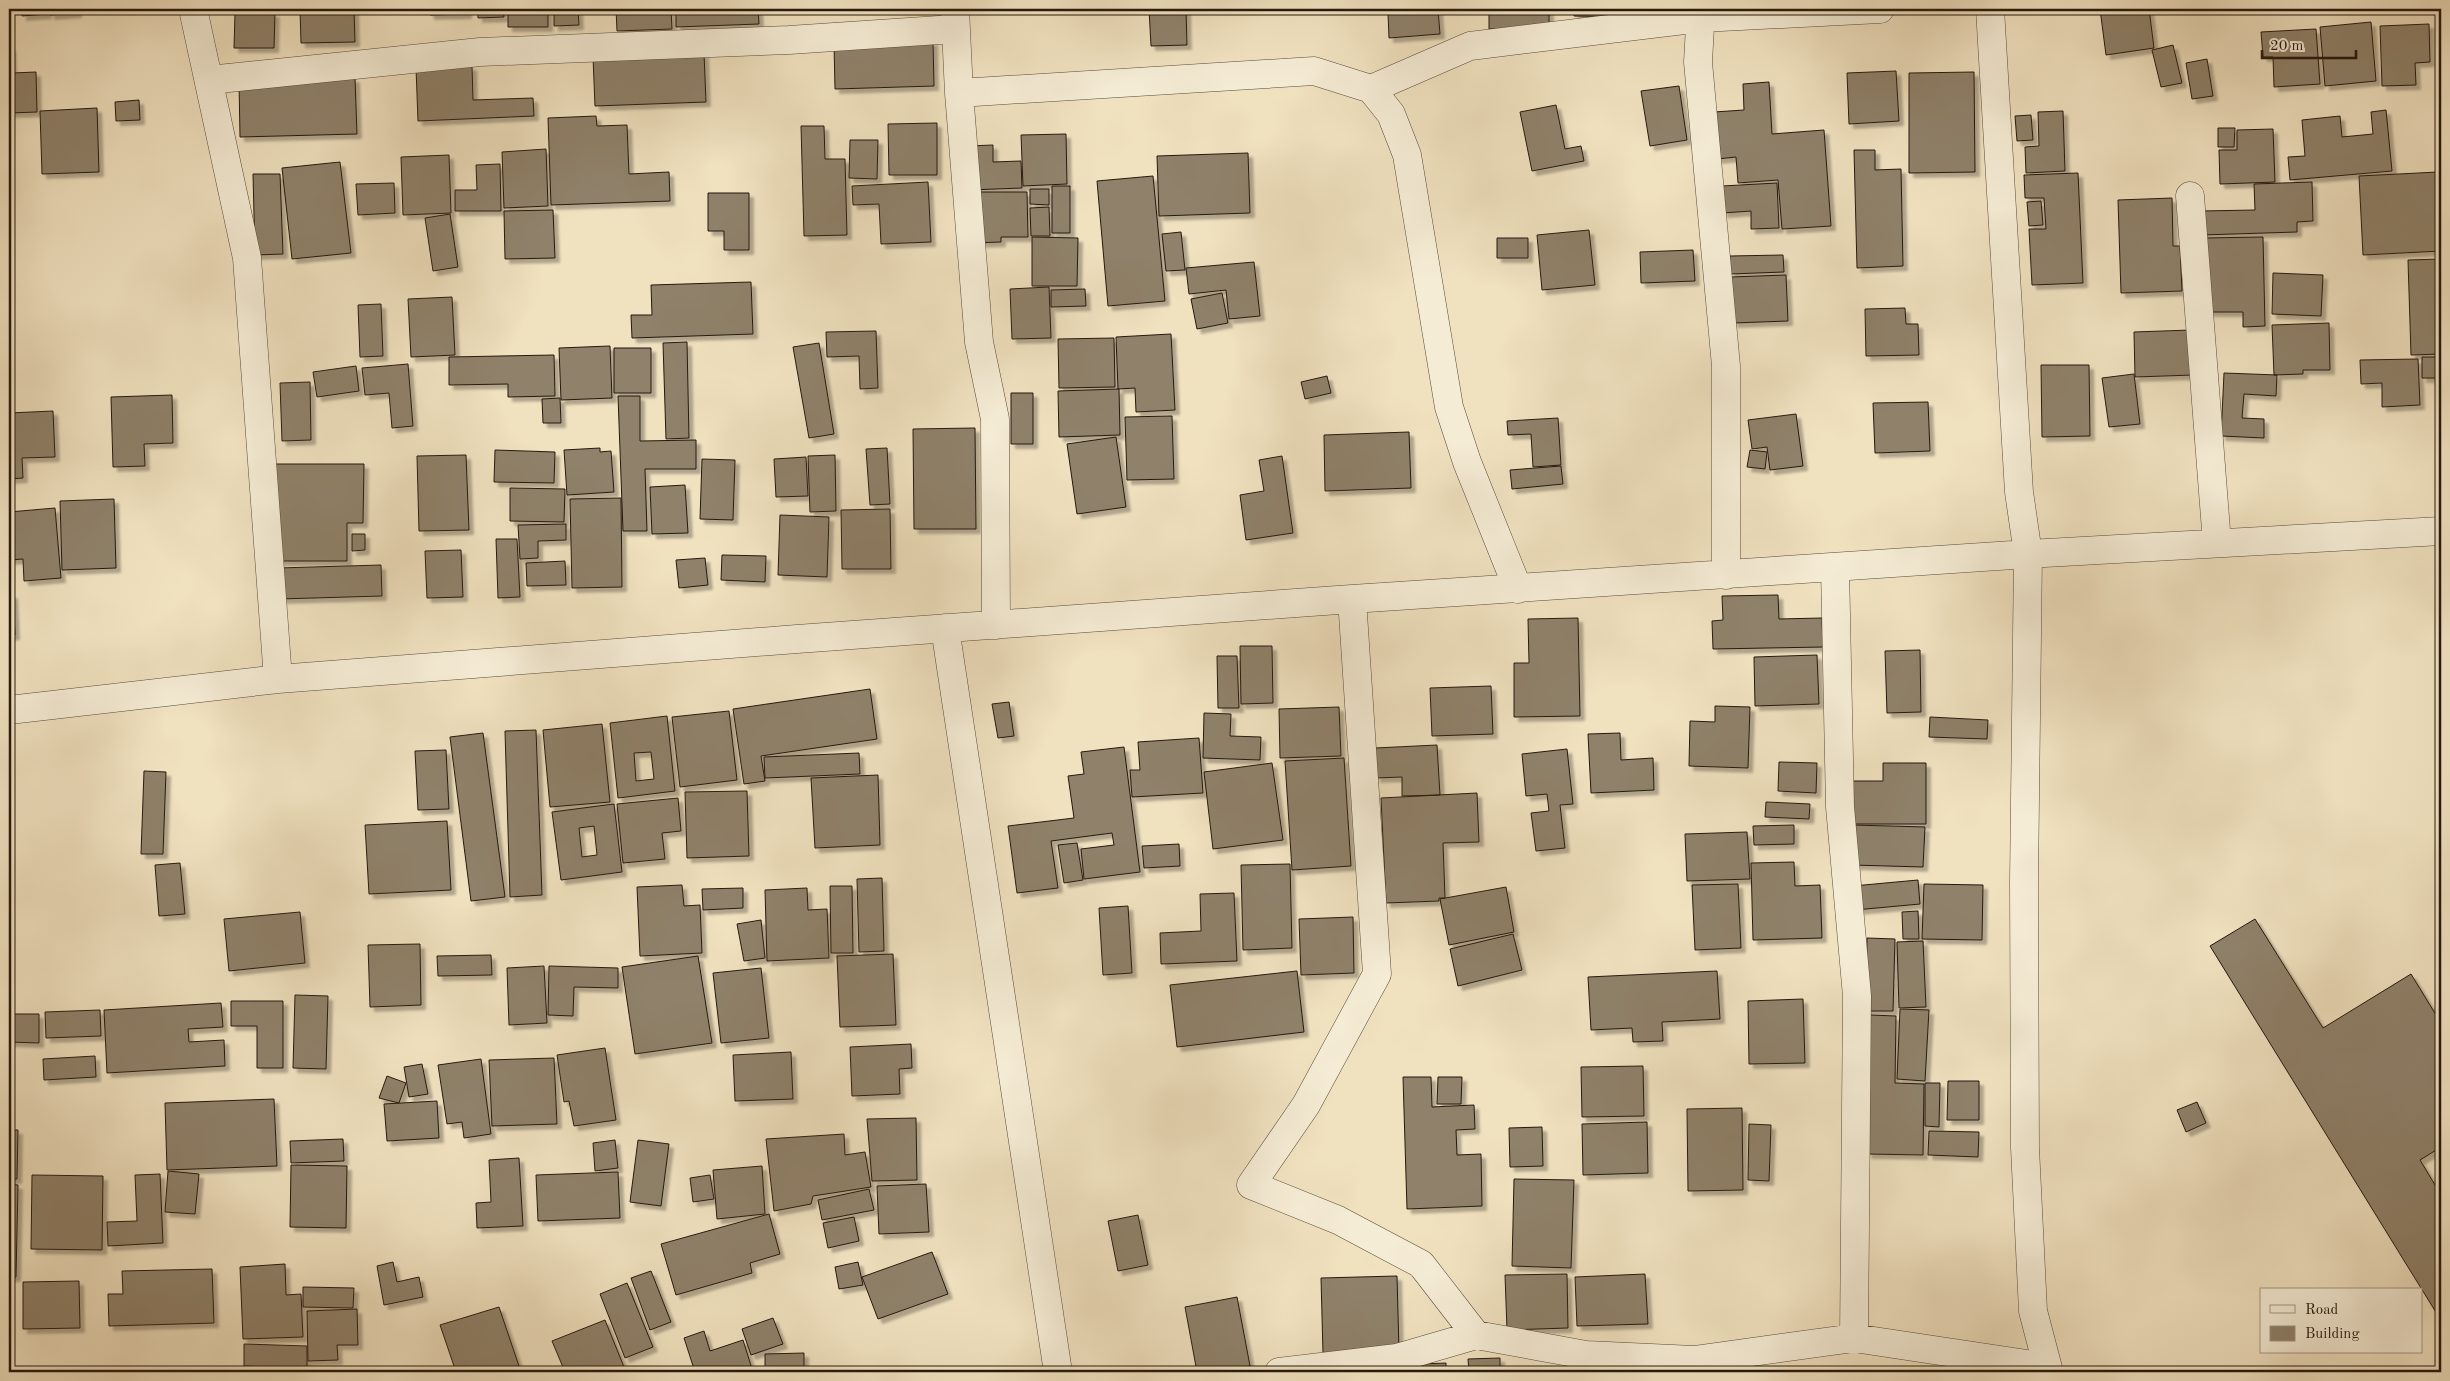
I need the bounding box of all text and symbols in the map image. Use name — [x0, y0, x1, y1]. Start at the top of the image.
scale bar — [2262, 28, 2356, 60]
text: 20 m — [2270, 39, 2304, 54]
legend — [2260, 1288, 2422, 1354]
text: Road — [2305, 1303, 2339, 1318]
text: Building — [2305, 1327, 2360, 1342]

